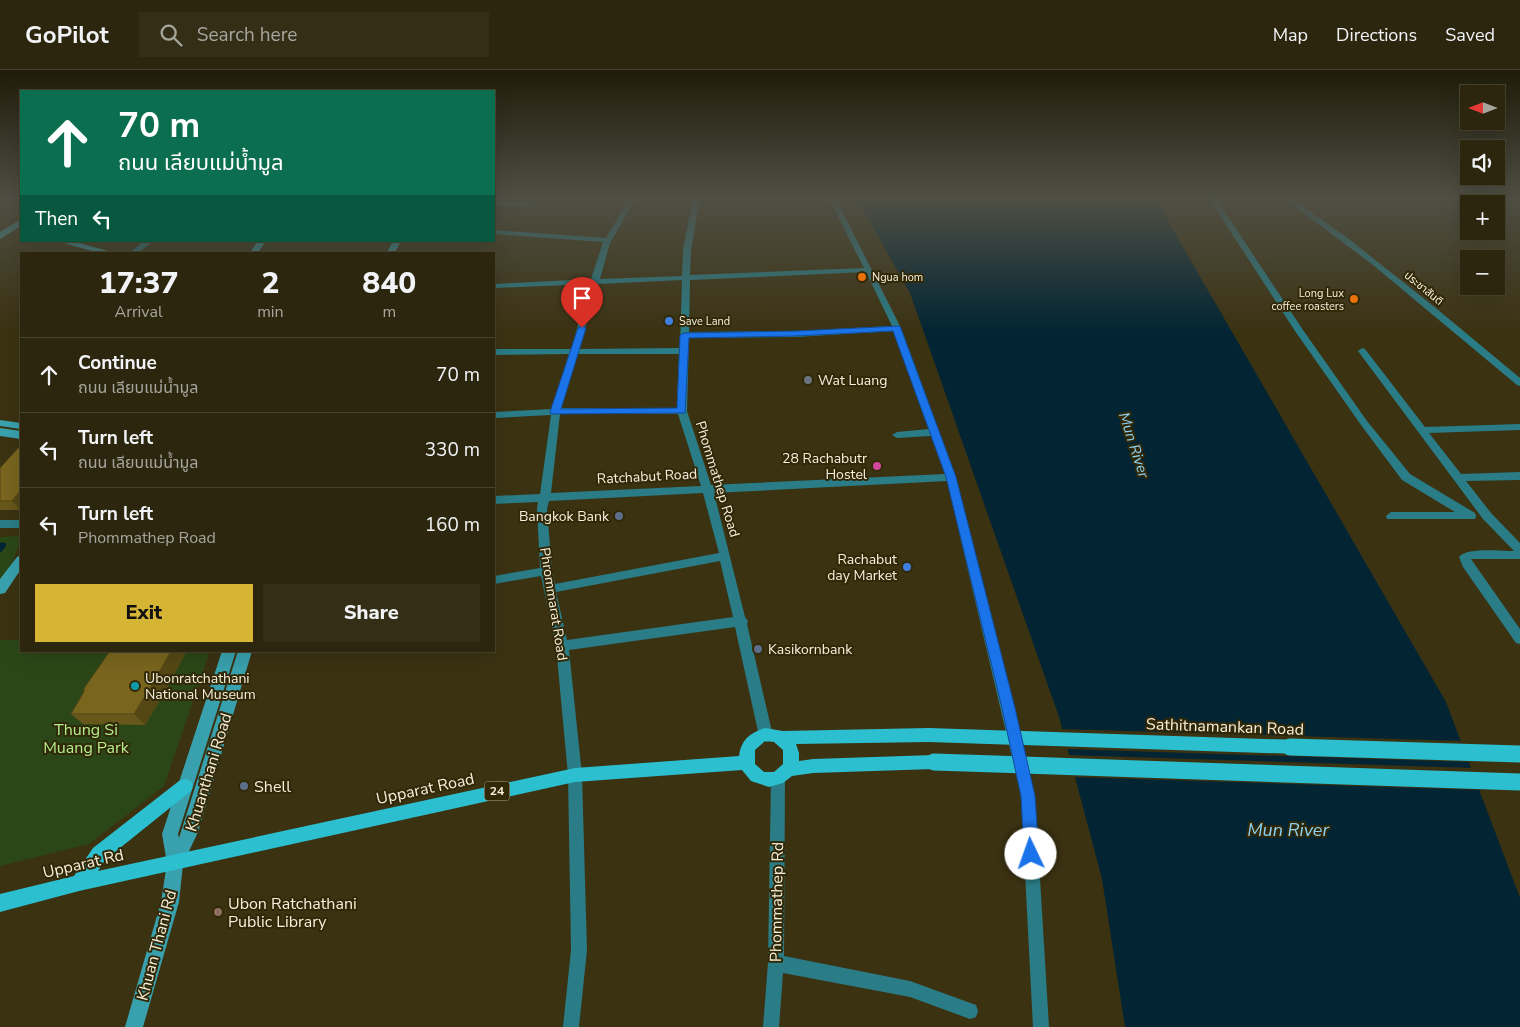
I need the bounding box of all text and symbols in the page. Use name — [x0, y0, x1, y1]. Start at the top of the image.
search box — [139, 12, 489, 57]
text: GoPilot — [25, 19, 109, 51]
icon: search — [157, 21, 185, 49]
text: Search here — [197, 22, 297, 48]
text: Map — [1273, 23, 1308, 47]
text: Directions — [1336, 23, 1417, 47]
text: Saved — [1445, 23, 1495, 47]
north arrow — [1460, 85, 1505, 130]
map controls — [1460, 85, 1505, 295]
text: 70 m — [118, 102, 200, 149]
icon: ahead — [35, 110, 100, 175]
button: sound — [1460, 140, 1505, 185]
text: ถนน เลียบแม่น้ำมูล — [118, 148, 284, 178]
button: + — [1460, 195, 1505, 240]
icon: left — [88, 205, 116, 233]
text: Then — [35, 206, 78, 232]
button: − — [1460, 250, 1505, 295]
text: 17:37 — [99, 263, 178, 304]
text: 2 — [261, 263, 279, 304]
text: 840 — [362, 263, 416, 304]
street label: ประชาสันติ — [1401, 268, 1446, 309]
place label: Ngua hom — [872, 270, 923, 285]
marker: Ngua hom — [856, 271, 868, 283]
pin — [561, 277, 603, 328]
icon: arrive — [568, 284, 596, 312]
place label: Long Lux coffee roasters — [1272, 286, 1344, 314]
marker: Long Lux coffee roasters — [1348, 293, 1360, 305]
text: Arrival — [115, 301, 163, 323]
text: min — [257, 301, 284, 323]
text: m — [382, 301, 396, 323]
place label: Save Land — [679, 314, 730, 329]
marker: Save Land — [663, 315, 675, 327]
text: Continue — [78, 350, 157, 376]
icon: ahead — [35, 361, 63, 389]
text: 70 m — [436, 362, 480, 388]
place label: Wat Luang — [818, 371, 887, 390]
marker: Wat Luang — [802, 374, 814, 386]
text: ถนน เลียบแม่น้ำมูล — [78, 377, 198, 399]
water label: Mun River — [1114, 410, 1154, 481]
street label: Phommathep Road — [691, 419, 744, 540]
text: Turn left — [78, 425, 153, 451]
icon: left — [35, 436, 63, 464]
text: 330 m — [425, 437, 480, 463]
place label: 28 Rachabutr Hostel — [782, 449, 868, 484]
text: ถนน เลียบแม่น้ำมูล — [78, 452, 198, 474]
marker: 28 Rachabutr Hostel — [871, 460, 883, 472]
street label: Ratchabut Road — [596, 464, 698, 489]
text: Turn left — [78, 501, 153, 527]
place label: Bangkok Bank — [519, 507, 610, 526]
marker: Bangkok Bank — [613, 510, 625, 522]
icon: left — [35, 511, 63, 539]
text: 160 m — [425, 512, 480, 538]
text: Phommathep Road — [78, 527, 216, 549]
street label: Phrommarat Road — [535, 546, 572, 662]
place label: Rachabut day Market — [827, 550, 897, 585]
marker: Rachabut day Market — [901, 561, 913, 573]
button: Exit — [35, 584, 253, 642]
button: Share — [263, 584, 480, 642]
place label: Kasikornbank — [768, 640, 853, 659]
marker: Kasikornbank — [752, 643, 764, 655]
place label: Ubonratchathani National Museum — [145, 669, 256, 704]
marker: Ubonratchathani National Museum — [129, 680, 141, 692]
street label: Khuanthani Road — [180, 710, 237, 834]
street label: Sathitnamankan Road — [1146, 713, 1304, 741]
park label: Thung Si Muang Park — [43, 719, 130, 759]
street label: Upparat Road — [374, 768, 476, 810]
place label: Shell — [254, 776, 291, 798]
marker: Shell — [238, 780, 250, 792]
road number: 24 — [484, 781, 510, 800]
water label: Mun River — [1247, 818, 1329, 842]
position arrow — [1004, 827, 1056, 879]
street label: Phommathep Rd — [765, 842, 789, 962]
street label: Upparat Rd — [41, 844, 126, 884]
street label: Khuan Thani Rd — [132, 887, 182, 1003]
place label: Ubon Ratchathani Public Library — [228, 893, 357, 933]
marker: Ubon Ratchathani Public Library — [212, 906, 224, 918]

